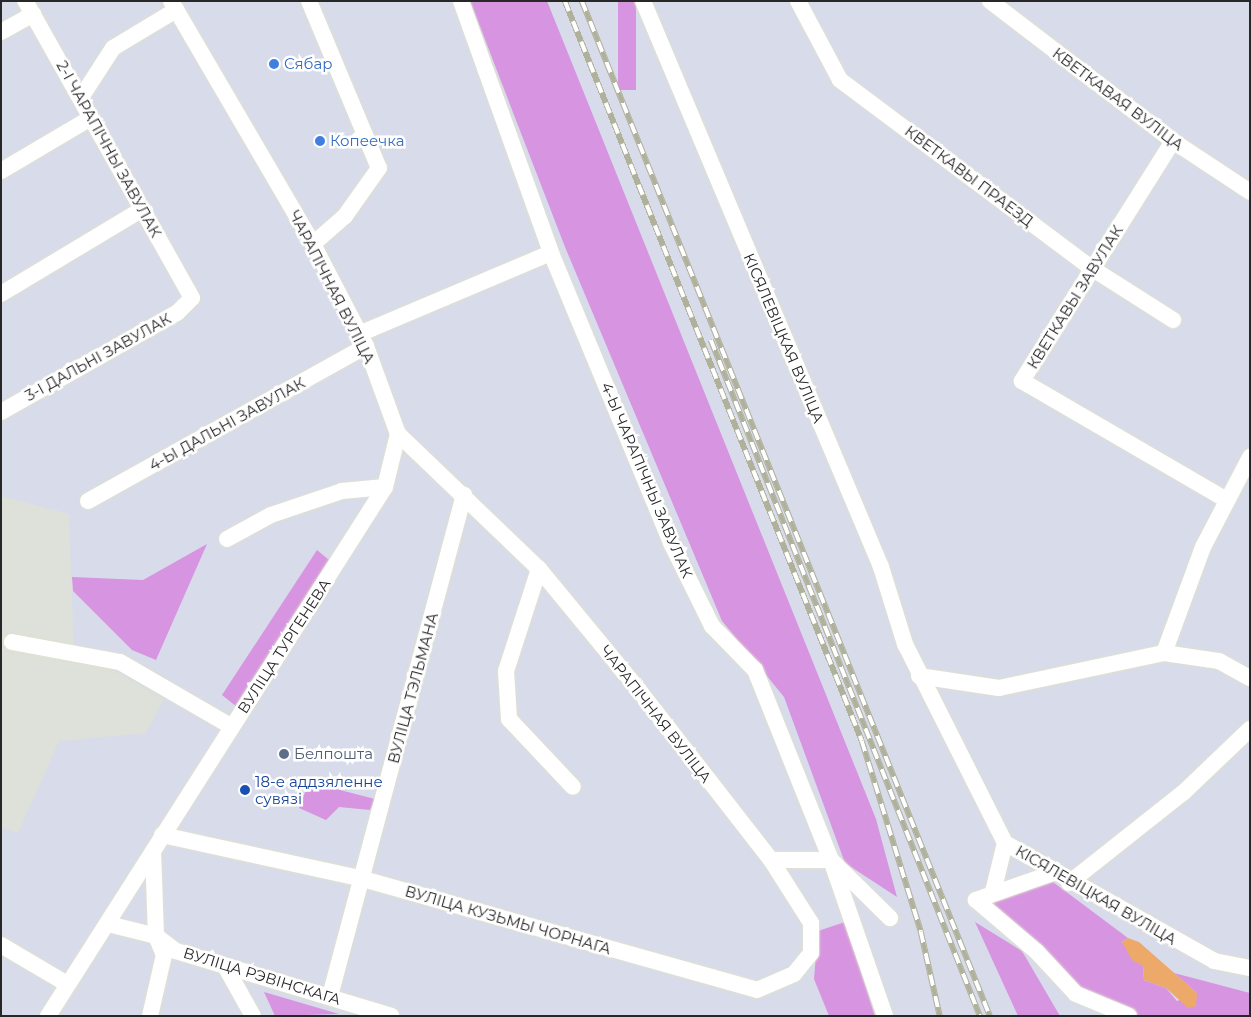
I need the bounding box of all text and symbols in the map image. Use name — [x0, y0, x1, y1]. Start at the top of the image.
street label: КВЕТКАВАЯ ВУЛІЦА — [1049, 44, 1187, 154]
place label: Сябар — [284, 55, 332, 73]
street label: 2-І ЧАРАПІЧНЫ ЗАВУЛАК — [53, 58, 165, 240]
marker: Сябар — [268, 58, 280, 70]
street label: КВЕТКАВЫ ПРАЕЗД — [901, 122, 1037, 230]
place label: Копеечка — [330, 132, 405, 150]
marker: Копеечка — [314, 135, 326, 147]
street label: ЧАРАПІЧНАЯ ВУЛІЦА — [285, 207, 379, 367]
street label: КВЕТКАВЫ ЗАВУЛАК — [1023, 222, 1127, 372]
street label: КІСЯЛЕВІЦКАЯ ВУЛІЦА — [740, 250, 828, 426]
street label: 3-І ДАЛЬНІ ЗАВУЛАК — [22, 309, 174, 405]
street label: 4-Ы ДАЛЬНІ ЗАВУЛАК — [146, 374, 308, 474]
street label: 4-Ы ЧАРАПІЧНЫ ЗАВУЛАК — [598, 379, 696, 581]
street label: ВУЛІЦА ТУРГЕНЕВА — [234, 575, 334, 717]
street label: ВУЛІЦА ТЭЛЬМАНА — [384, 611, 442, 765]
street label: ЧАРАПІЧНАЯ ВУЛІЦА — [597, 642, 715, 786]
place label: Белпошта — [294, 745, 373, 763]
marker: Белпошта — [278, 748, 290, 760]
place label: 18-е аддзяленне сувязі — [255, 772, 383, 807]
marker: 18-е аддзяленне сувязі — [239, 784, 251, 796]
street label: КІСЯЛЕВІЦКАЯ ВУЛІЦА — [1012, 842, 1180, 948]
street label: ВУЛІЦА КУЗЬМЫ ЧОРНАГА — [403, 882, 613, 958]
street label: ВУЛІЦА РЭВІНСКАГА — [181, 943, 343, 1009]

